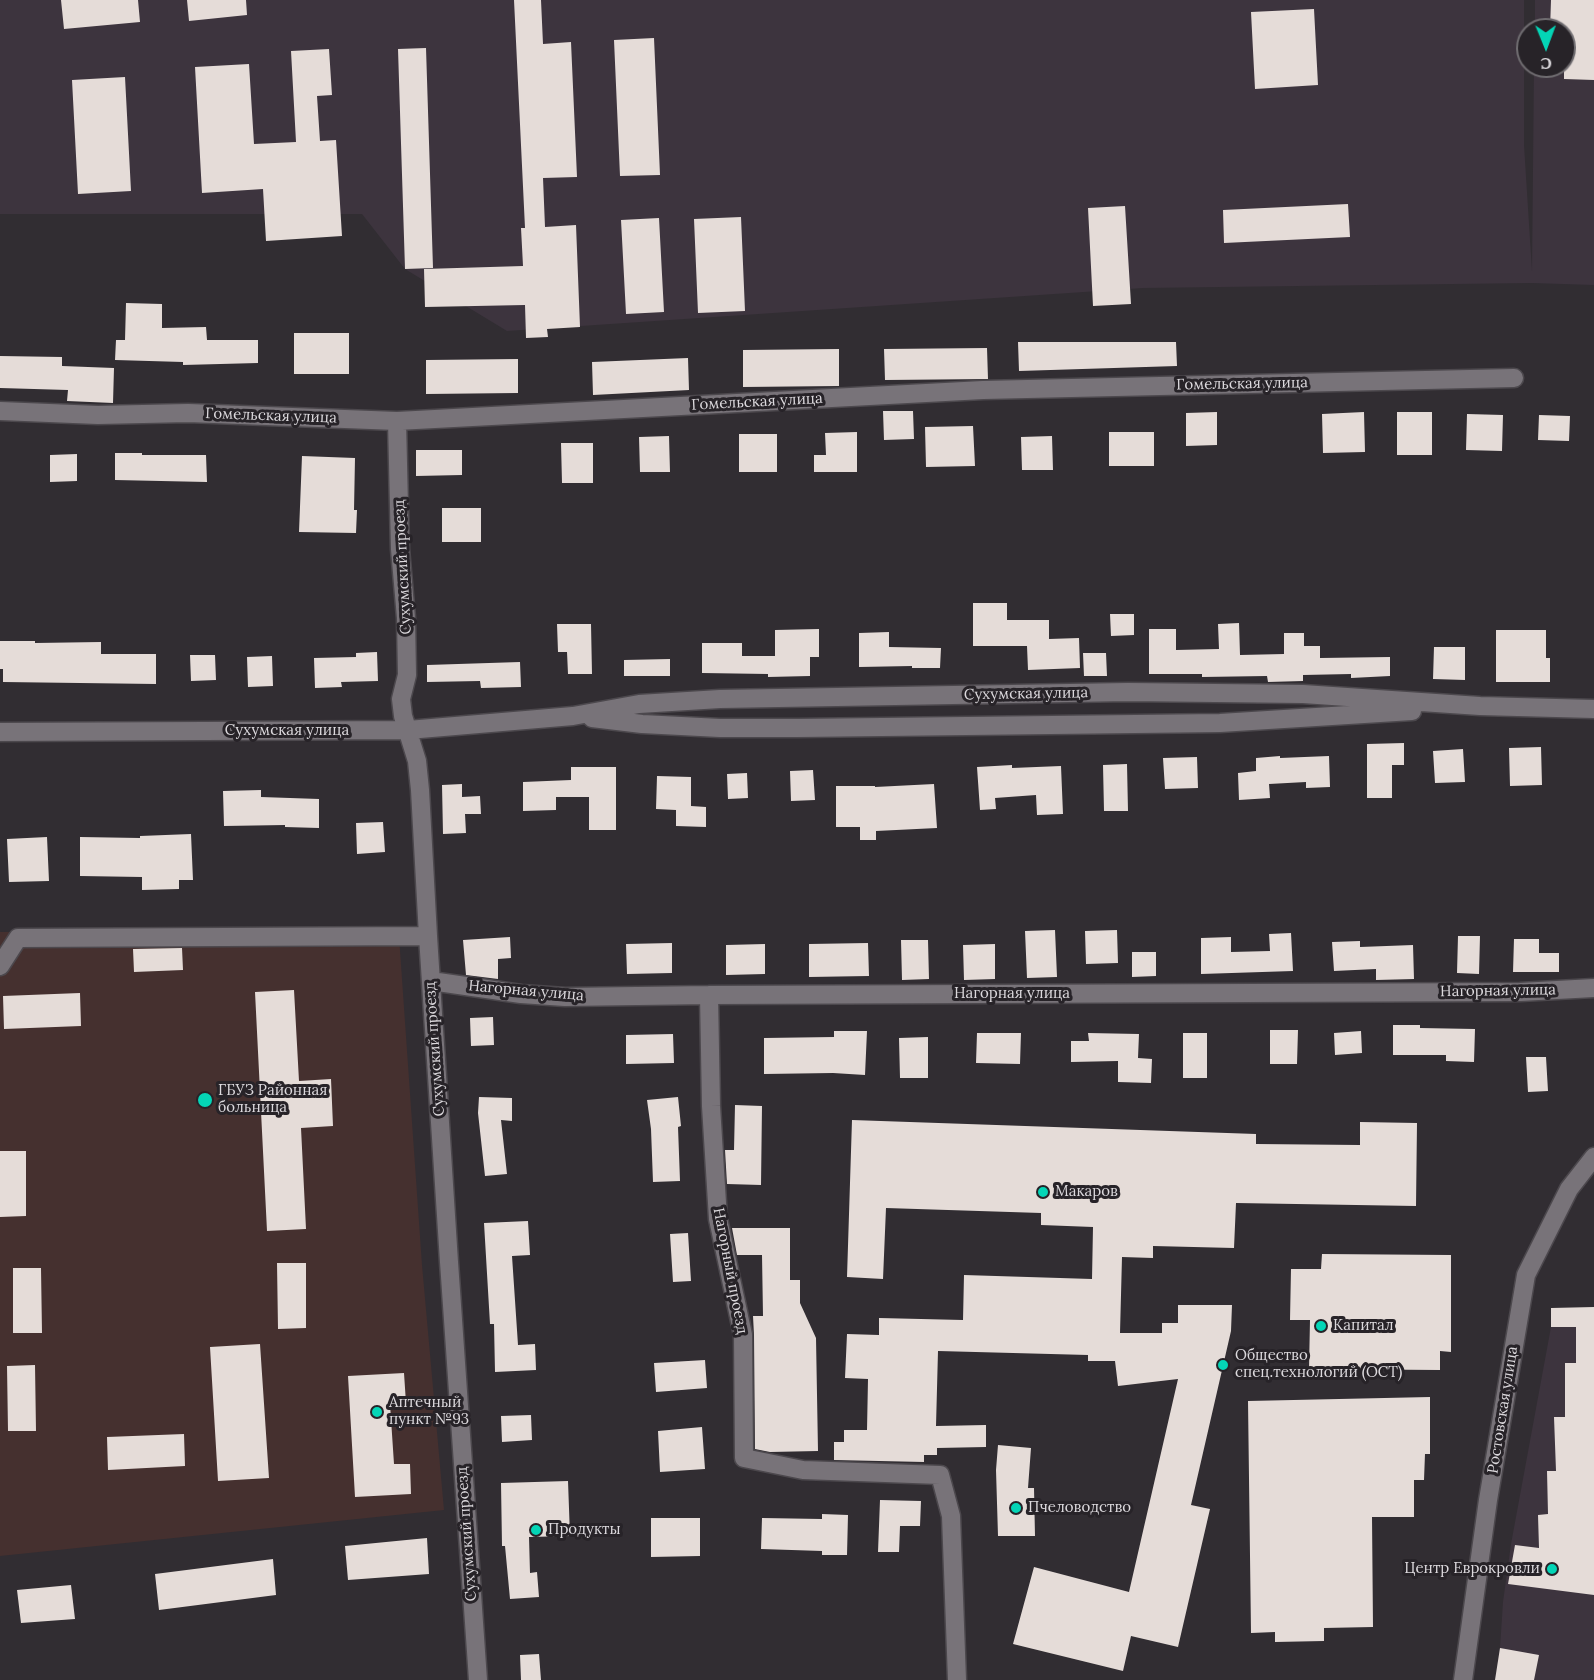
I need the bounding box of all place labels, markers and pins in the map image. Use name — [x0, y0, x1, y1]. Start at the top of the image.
place label: ГБУЗ Районная больница — [218, 1082, 327, 1117]
marker: ГБУЗ Районная больница — [196, 1091, 214, 1109]
place label: Макаров — [1055, 1183, 1118, 1201]
marker: Макаров — [1036, 1185, 1050, 1199]
place label: Капитал — [1333, 1317, 1394, 1335]
marker: Капитал — [1314, 1319, 1328, 1333]
place label: Общество спец.технологий (ОСТ) — [1235, 1347, 1402, 1382]
marker: Общество спец.технологий (ОСТ) — [1216, 1358, 1230, 1372]
place label: Аптечный пункт №93 — [389, 1394, 469, 1429]
marker: Аптечный пункт №93 — [370, 1405, 384, 1419]
place label: Пчеловодство — [1028, 1499, 1131, 1517]
marker: Пчеловодство — [1009, 1501, 1023, 1515]
place label: Продукты — [548, 1521, 621, 1539]
marker: Продукты — [529, 1523, 543, 1537]
place label: Центр Еврокровли — [1404, 1560, 1540, 1578]
marker: Центр Еврокровли — [1545, 1562, 1559, 1576]

